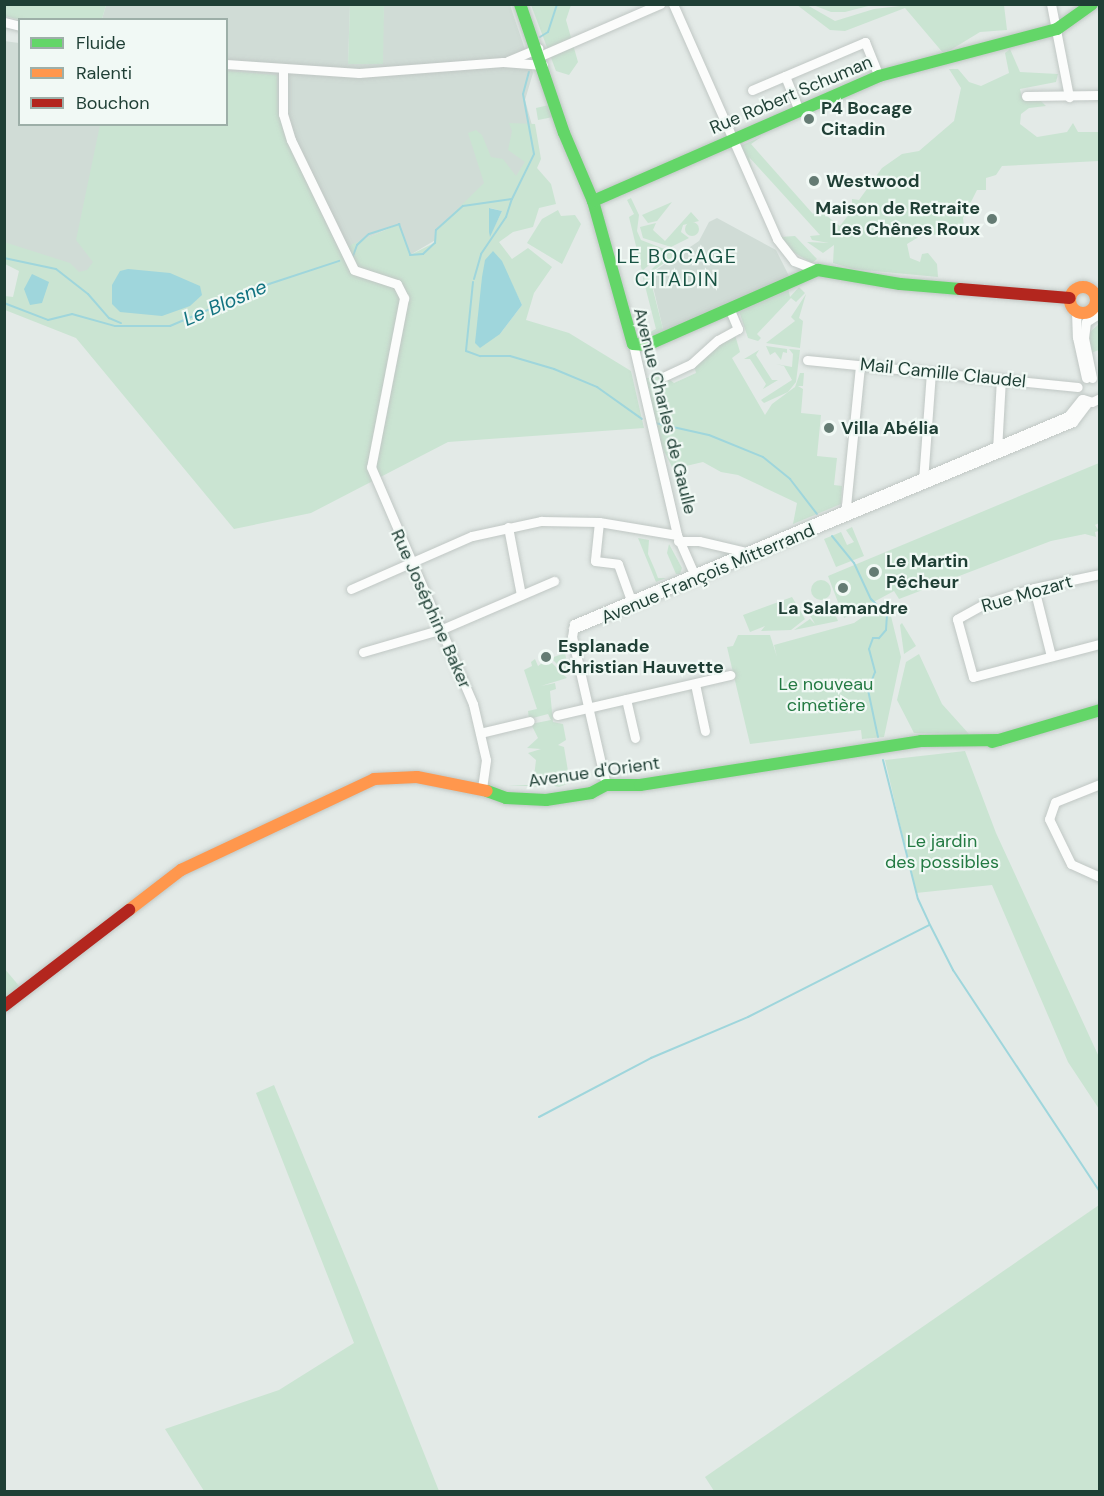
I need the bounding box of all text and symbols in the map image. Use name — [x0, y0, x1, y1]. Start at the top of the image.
legend — [18, 18, 228, 126]
text: Fluide — [76, 31, 126, 55]
street label: Rue Robert Schuman — [707, 51, 875, 139]
text: Ralenti — [76, 61, 132, 85]
text: Bouchon — [76, 91, 150, 115]
place label: P4 Bocage Citadin — [821, 98, 912, 140]
marker: P4 Bocage Citadin — [802, 112, 816, 126]
place label: Westwood — [826, 170, 919, 192]
marker: Westwood — [807, 174, 821, 188]
place label: Maison de Retraite Les Chênes Roux — [815, 198, 980, 240]
marker: Maison de Retraite Les Chênes Roux — [985, 212, 999, 226]
district label: LE BOCAGE CITADIN — [616, 244, 738, 291]
water label: Le Blosne — [179, 275, 271, 331]
street label: Avenue Charles de Gaulle — [629, 306, 701, 516]
street label: Mail Camille Claudel — [859, 354, 1027, 392]
place label: Villa Abélia — [841, 417, 939, 439]
marker: Villa Abélia — [822, 421, 836, 435]
street label: Avenue François Mitterrand — [598, 519, 818, 629]
street label: Rue Joséphine Baker — [386, 526, 476, 692]
place label: Le Martin Pêcheur — [886, 551, 968, 594]
marker: Le Martin Pêcheur — [867, 565, 881, 579]
street label: Rue Mozart — [979, 571, 1075, 617]
marker: La Salamandre — [836, 581, 850, 595]
place label: La Salamandre — [778, 597, 908, 619]
place label: Esplanade Christian Hauvette — [558, 636, 724, 678]
marker: Esplanade Christian Hauvette — [539, 650, 553, 664]
park label: Le nouveau cimetière — [779, 674, 873, 716]
street label: Avenue d'Orient — [527, 752, 661, 792]
park label: Le jardin des possibles — [885, 831, 999, 874]

